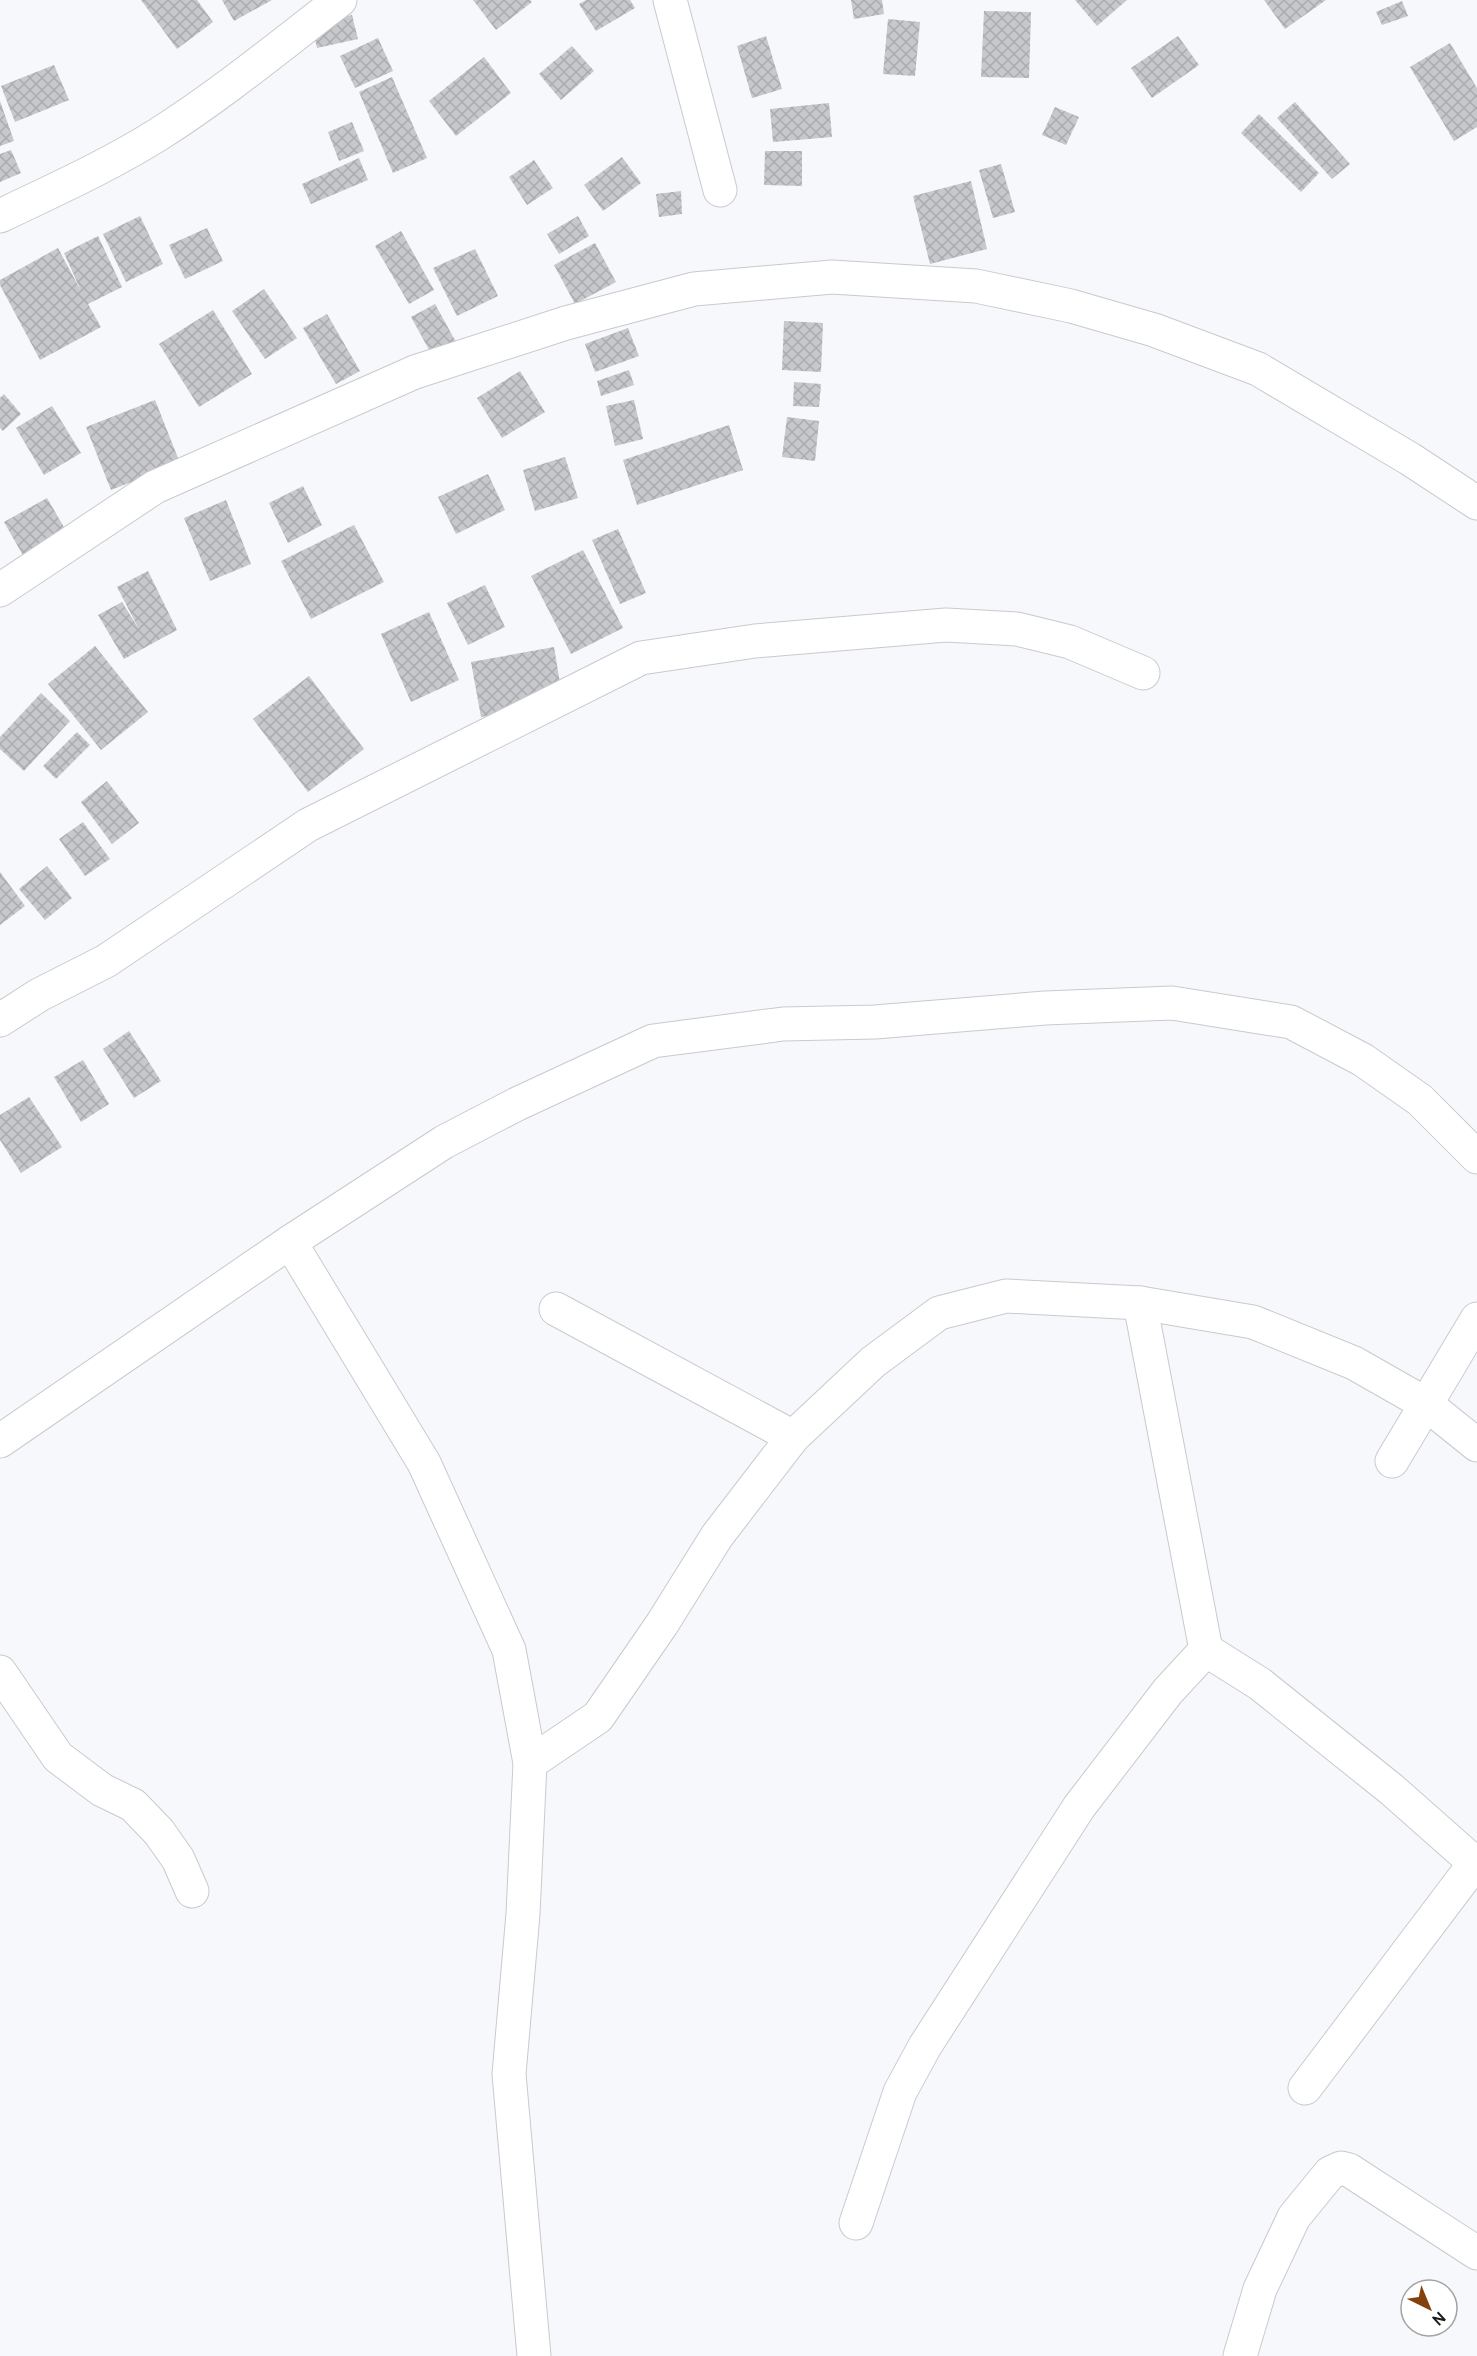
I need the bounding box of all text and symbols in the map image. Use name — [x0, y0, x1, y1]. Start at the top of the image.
north arrow — [1399, 2278, 1459, 2338]
text: N — [1428, 2308, 1450, 2329]

